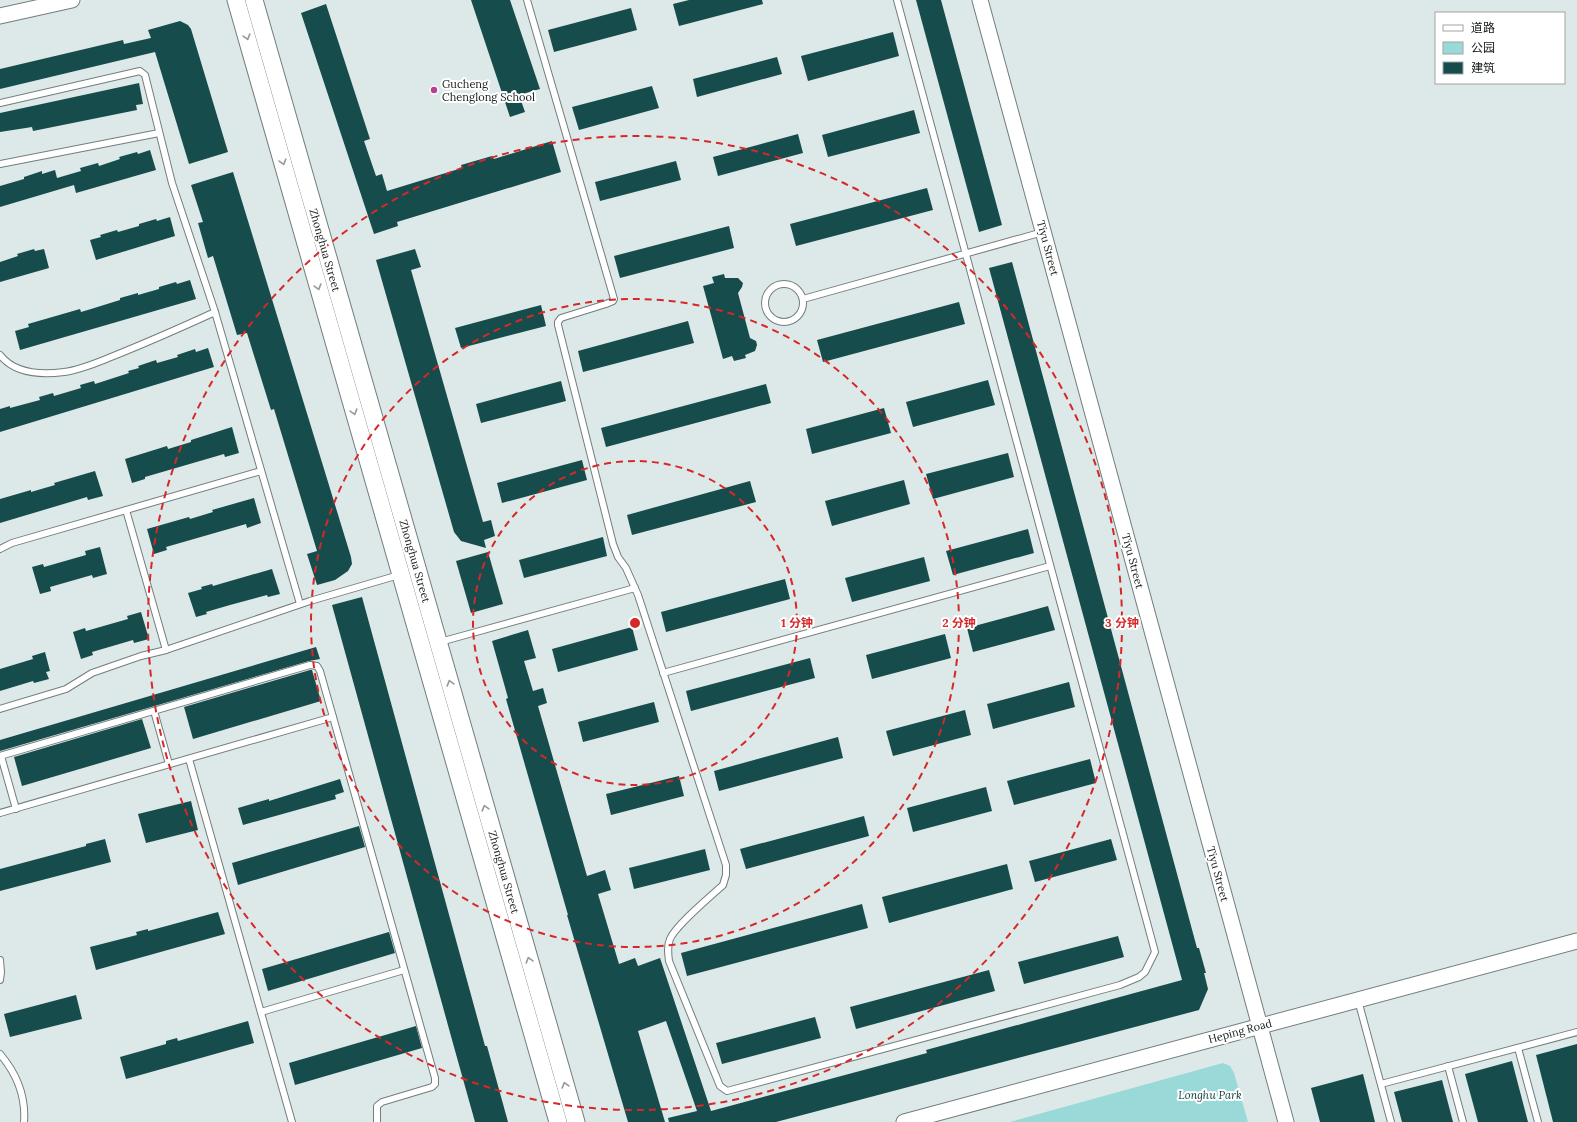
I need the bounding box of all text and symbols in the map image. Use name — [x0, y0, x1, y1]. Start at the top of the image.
legend — [1435, 12, 1565, 84]
text: 道路 — [1471, 20, 1495, 35]
one-way arrow — [242, 34, 251, 41]
text: 公园 — [1471, 40, 1495, 55]
text: 建筑 — [1471, 60, 1495, 75]
place label: Gucheng Chenglong School — [442, 77, 535, 104]
marker: Gucheng Chenglong School — [429, 85, 439, 95]
one-way arrow — [278, 159, 287, 166]
street label: Zhonghua Street — [306, 207, 344, 294]
street label: Tiyu Street — [1034, 219, 1062, 278]
one-way arrow — [314, 284, 322, 291]
one-way arrow — [349, 409, 358, 416]
street label: Zhonghua Street — [396, 518, 434, 605]
street label: Tiyu Street — [1119, 532, 1147, 591]
text: 1 分钟 — [781, 615, 813, 630]
text: 2 分钟 — [942, 615, 976, 630]
text: 3 分钟 — [1105, 615, 1139, 630]
centre of rings — [628, 616, 642, 630]
one-way arrow — [446, 679, 454, 686]
one-way arrow — [481, 804, 490, 811]
street label: Zhonghua Street — [485, 829, 523, 916]
street label: Tiyu Street — [1204, 845, 1232, 904]
one-way arrow — [525, 956, 534, 963]
street label: Heping Road — [1207, 1016, 1274, 1046]
one-way arrow — [561, 1081, 570, 1088]
park label: Longhu Park — [1178, 1088, 1242, 1102]

